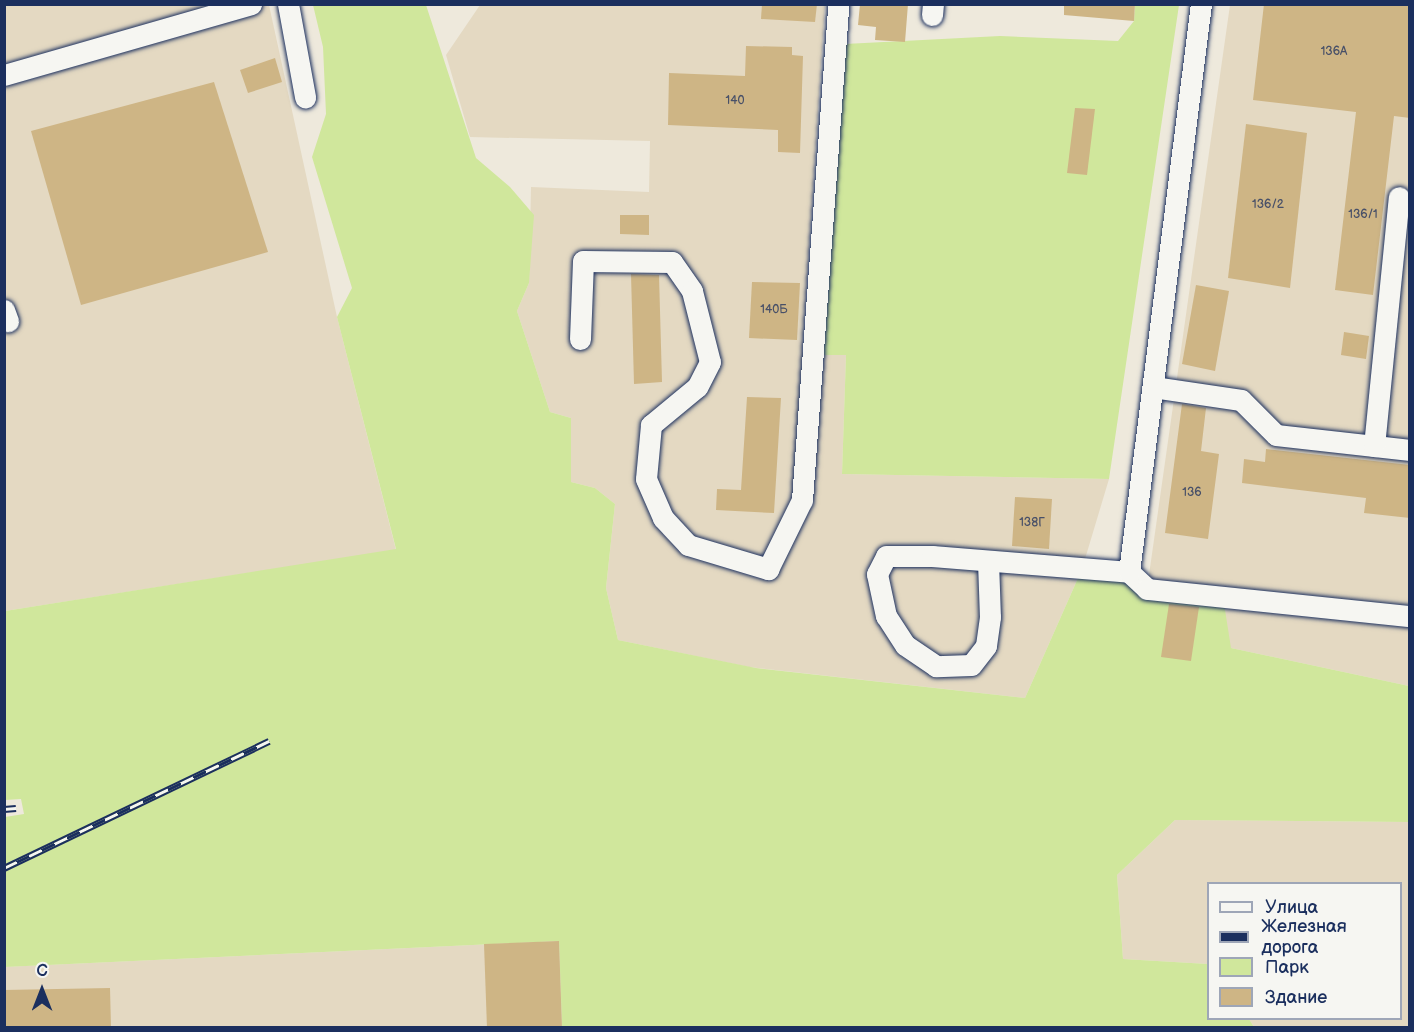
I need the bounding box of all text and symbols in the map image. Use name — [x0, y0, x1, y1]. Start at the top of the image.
house number: 136А — [1321, 45, 1347, 59]
house number: 140 — [725, 94, 745, 108]
house number: 136/2 — [1252, 198, 1284, 212]
house number: 136/1 — [1348, 208, 1378, 222]
house number: 140Б — [760, 303, 788, 317]
house number: 136 — [1182, 486, 1202, 500]
house number: 138Г — [1019, 516, 1045, 530]
legend — [1207, 882, 1402, 1020]
text: Улица — [1265, 897, 1318, 918]
text: Железная дорога — [1261, 916, 1347, 958]
text: Парк — [1265, 957, 1309, 978]
north arrow — [12, 960, 72, 1020]
text: С — [36, 962, 48, 981]
text: Здание — [1265, 987, 1327, 1008]

